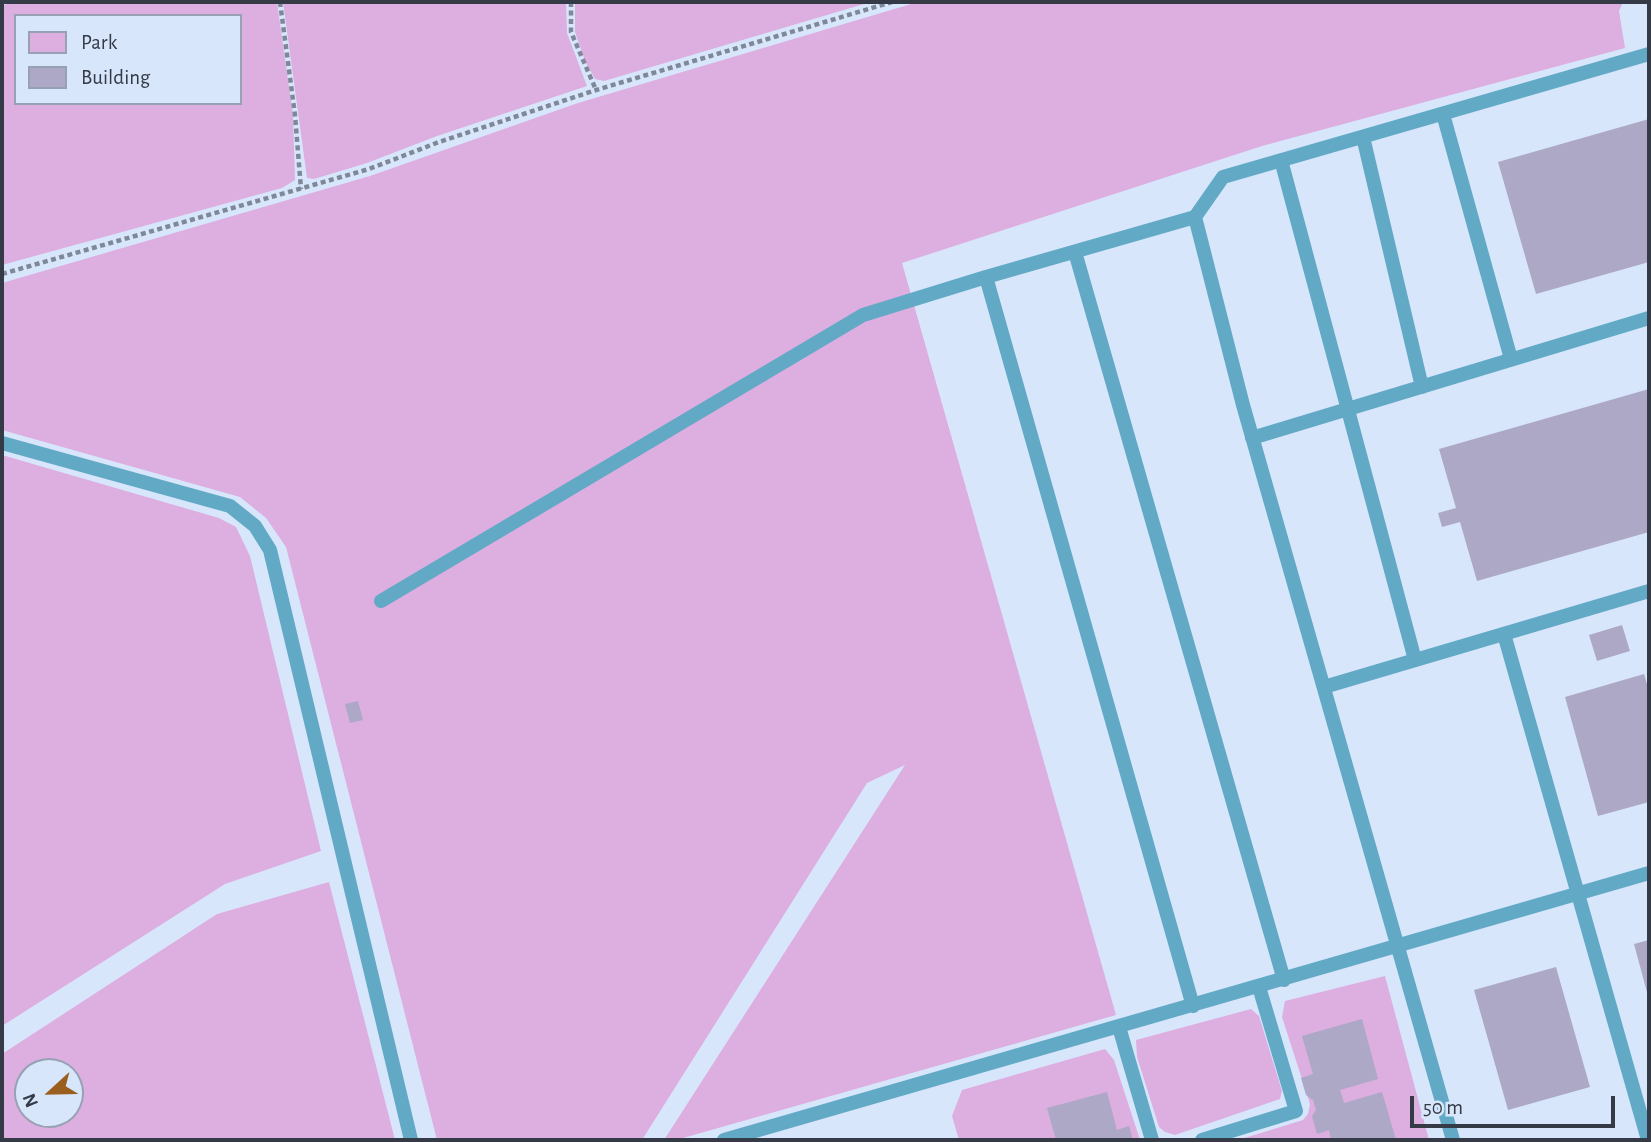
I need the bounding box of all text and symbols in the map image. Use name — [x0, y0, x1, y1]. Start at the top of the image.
legend — [14, 14, 242, 105]
text: Park — [81, 32, 117, 53]
text: Building — [81, 67, 150, 88]
north arrow — [14, 1058, 84, 1128]
scale bar — [1413, 1082, 1618, 1126]
text: N — [20, 1091, 42, 1110]
text: 50 m — [1423, 1097, 1463, 1118]

